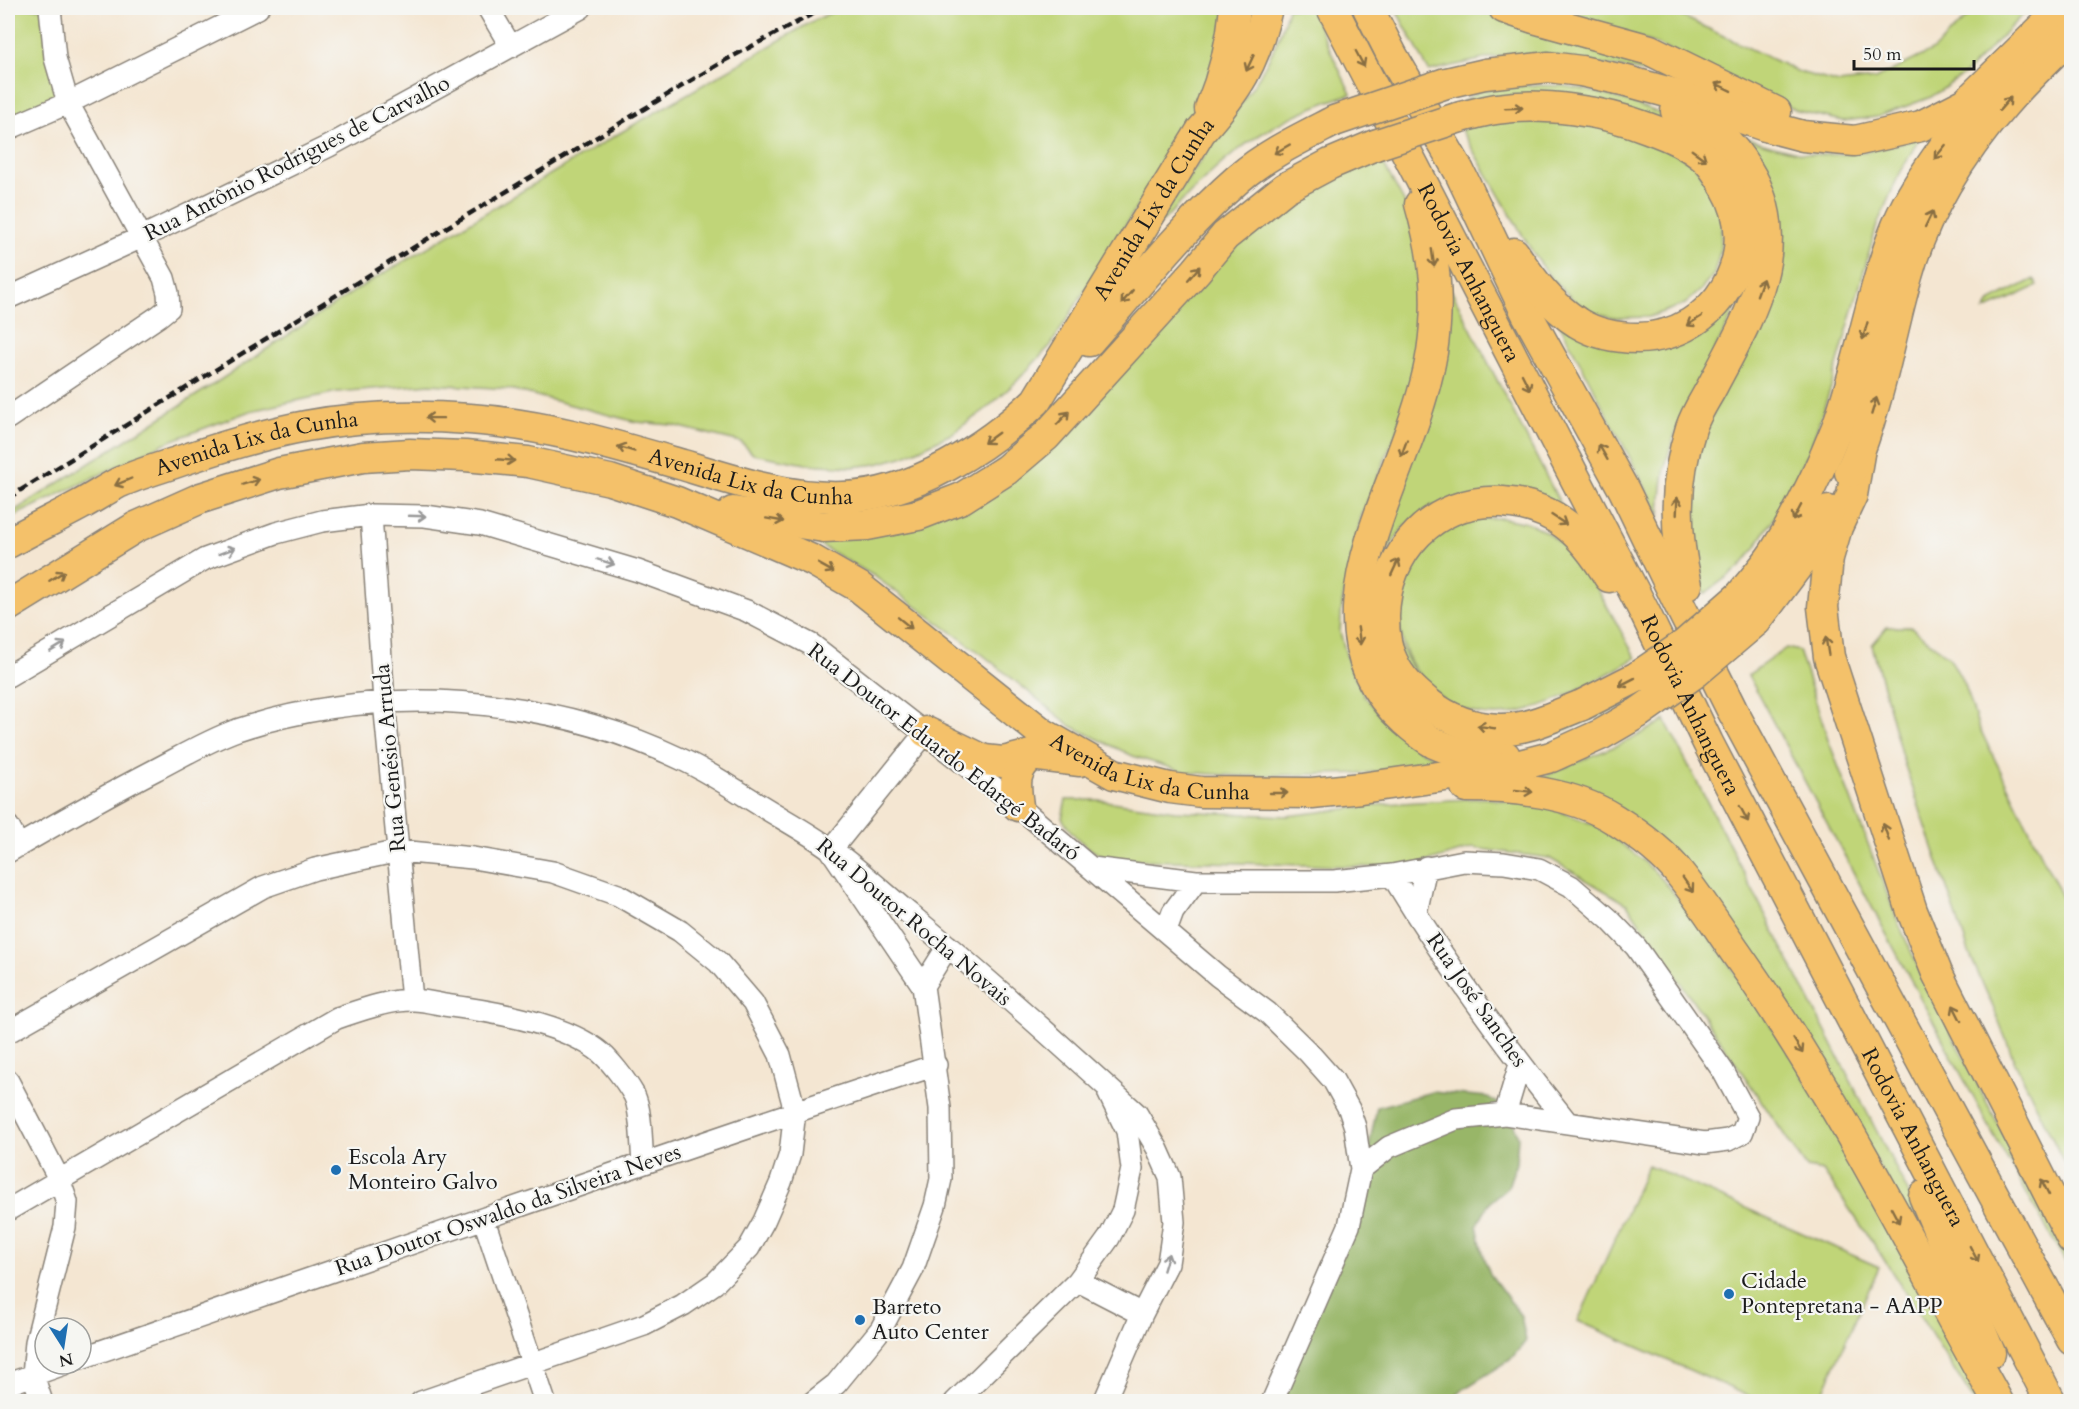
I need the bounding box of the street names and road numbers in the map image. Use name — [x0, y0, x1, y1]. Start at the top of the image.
street label: Rua Antônio Rodrigues de Carvalho — [139, 68, 455, 248]
street label: Avenida Lix da Cunha — [1086, 111, 1222, 306]
street label: Rodovia Anhanguera — [1410, 178, 1528, 368]
street label: Avenida Lix da Cunha — [151, 404, 360, 483]
street label: Avenida Lix da Cunha — [645, 441, 854, 512]
street label: Rodovia Anhanguera — [1633, 610, 1748, 801]
street label: Rua Doutor Eduardo Edargé Badaró — [801, 636, 1087, 868]
street label: Rua Genésio Arruda — [367, 662, 413, 853]
street label: Avenida Lix da Cunha — [1044, 726, 1250, 807]
street label: Rua Doutor Rocha Novais — [810, 831, 1018, 1013]
street label: Rua José Sanches — [1419, 927, 1535, 1073]
street label: Rodovia Anhanguera — [1854, 1043, 1972, 1232]
street label: Rua Doutor Oswaldo da Silveira Neves — [331, 1137, 685, 1283]

